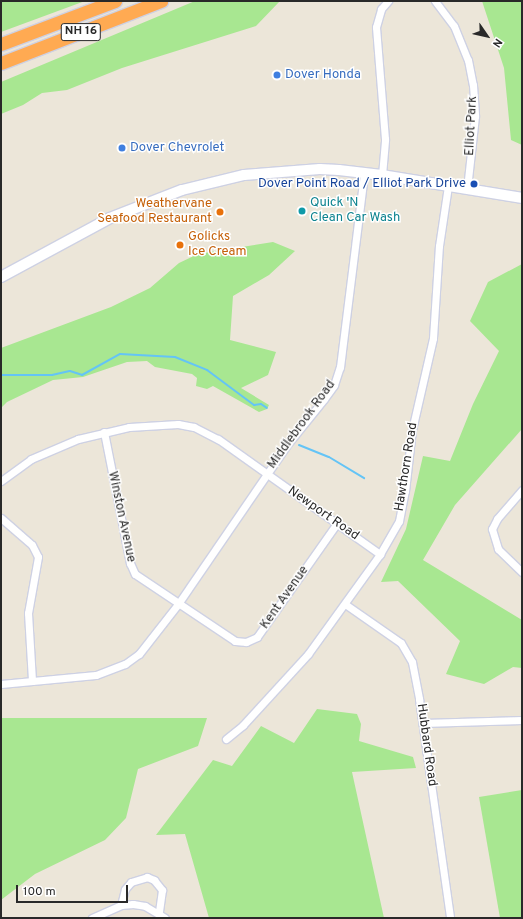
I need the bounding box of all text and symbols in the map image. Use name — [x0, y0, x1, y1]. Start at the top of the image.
north arrow — [467, 16, 507, 56]
road number: NH 16 — [60, 22, 102, 42]
text: N — [489, 36, 505, 50]
place label: Dover Honda — [285, 67, 361, 83]
marker: Dover Honda — [272, 70, 282, 80]
street label: Elliot Park — [463, 96, 481, 156]
place label: Dover Chevrolet — [130, 140, 224, 156]
marker: Dover Chevrolet — [117, 143, 127, 153]
place label: Dover Point Road / Elliot Park Drive — [258, 176, 466, 192]
marker: Dover Point Road / Elliot Park Drive — [469, 179, 479, 189]
place label: Quick 'N Clean Car Wash — [310, 196, 401, 227]
place label: Weathervane Seafood Restaurant — [97, 197, 212, 228]
marker: Quick 'N Clean Car Wash — [297, 206, 307, 216]
marker: Weathervane Seafood Restaurant — [215, 207, 225, 217]
place label: Golicks Ice Cream — [188, 230, 246, 261]
marker: Golicks Ice Cream — [175, 240, 185, 250]
street label: Middlebrook Road — [265, 378, 339, 472]
street label: Hawthorn Road — [392, 422, 422, 512]
street label: Winston Avenue — [104, 470, 138, 564]
street label: Newport Road — [284, 484, 362, 544]
street label: Kent Avenue — [257, 563, 313, 633]
street label: Hubbard Road — [412, 703, 440, 787]
scale bar — [18, 877, 130, 903]
text: 100 m — [23, 884, 56, 900]

